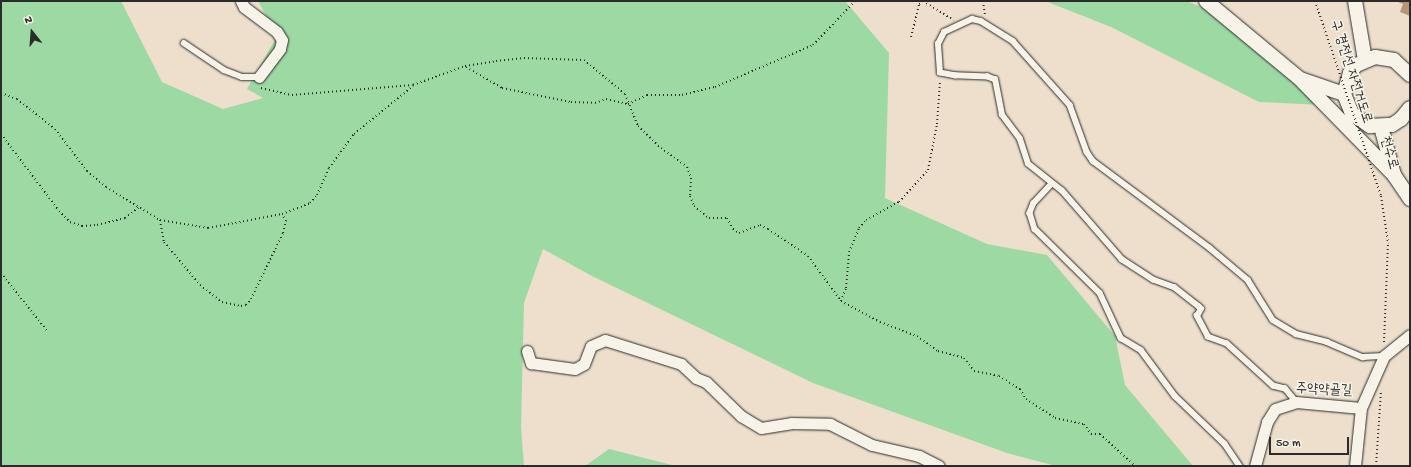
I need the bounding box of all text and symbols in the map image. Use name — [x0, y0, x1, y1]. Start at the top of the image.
north arrow — [12, 12, 52, 52]
text: N — [23, 14, 34, 27]
street label: 구 경전선 자전거도로 — [1325, 18, 1375, 126]
street label: 천수로 — [1375, 134, 1401, 172]
street label: 주약약골길 — [1296, 382, 1352, 400]
scale bar — [1271, 429, 1351, 455]
text: 50 m — [1276, 437, 1301, 451]

